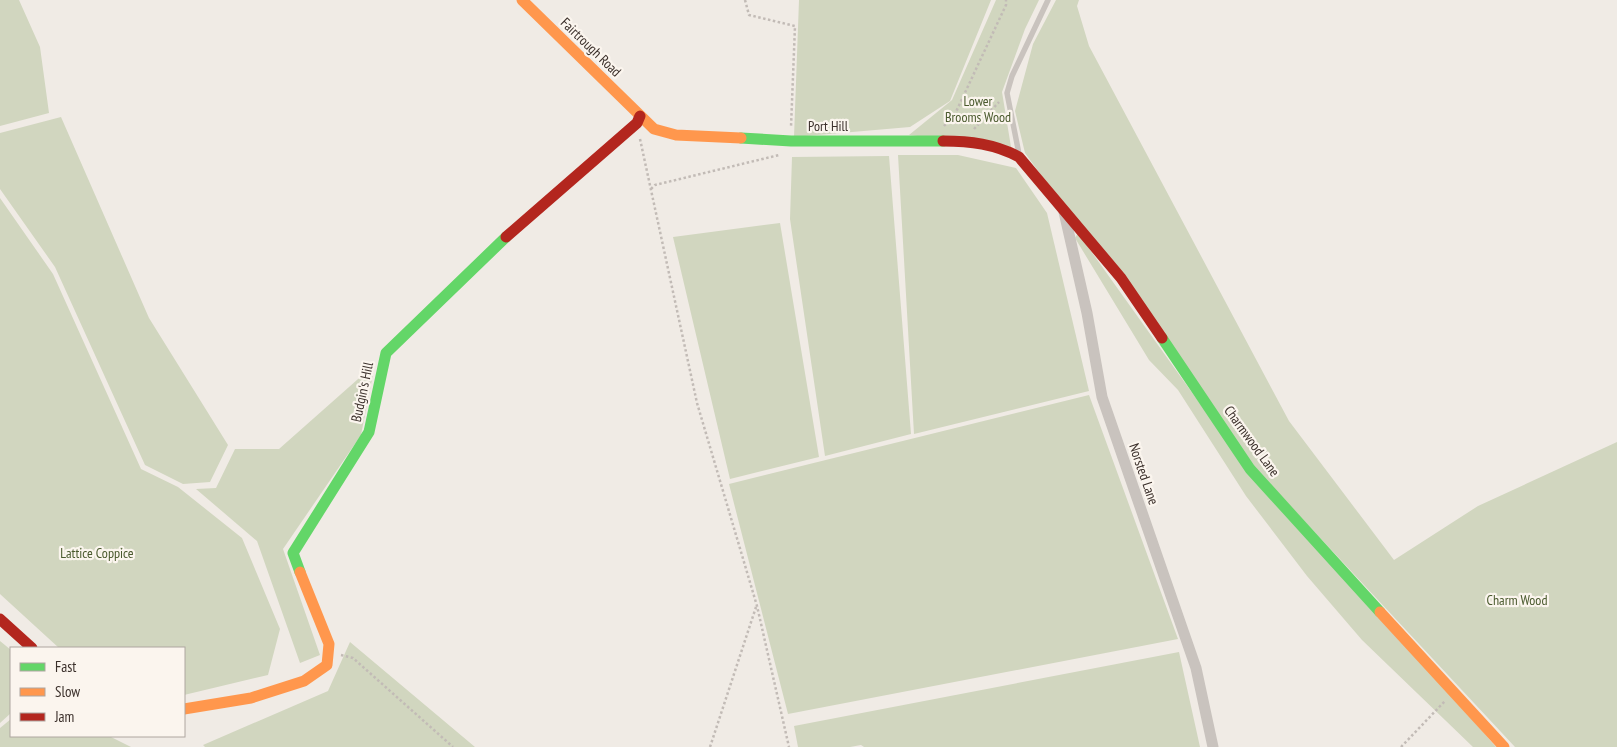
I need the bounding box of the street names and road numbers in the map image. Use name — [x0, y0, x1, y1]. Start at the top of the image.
street label: Fairtrough Road — [557, 14, 625, 80]
street label: Port Hill — [808, 117, 849, 135]
street label: Budgin's Hill — [347, 360, 377, 423]
street label: Charmwood Lane — [1220, 402, 1284, 480]
street label: Norsted Lane — [1125, 441, 1163, 507]

